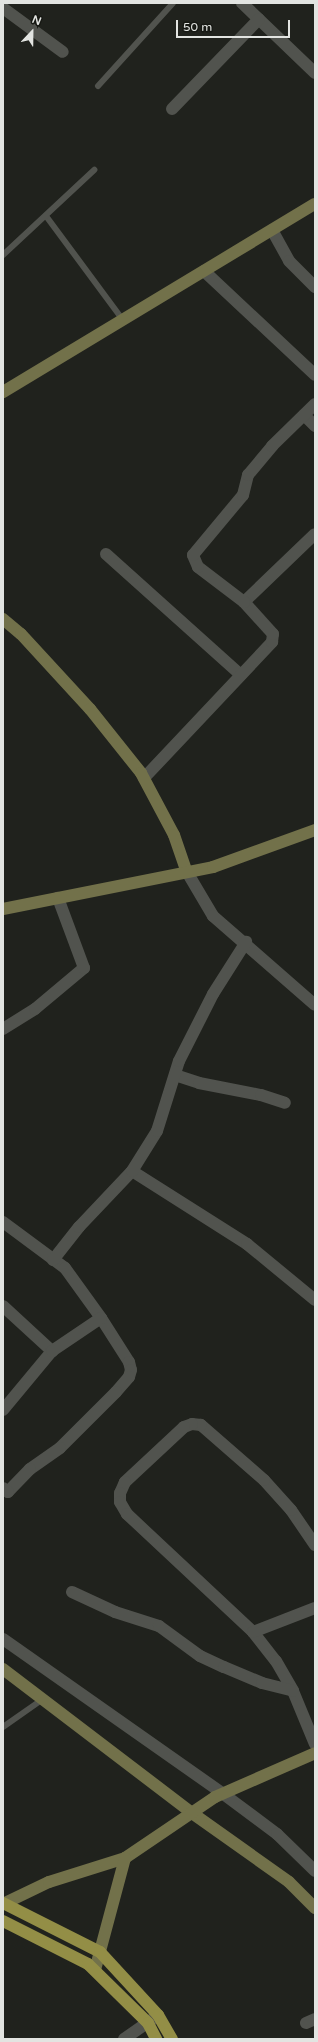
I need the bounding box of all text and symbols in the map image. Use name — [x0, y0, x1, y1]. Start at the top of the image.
north arrow — [12, 12, 52, 52]
scale bar — [178, 12, 292, 38]
text: N — [30, 13, 43, 28]
text: 50 m — [183, 20, 212, 34]

